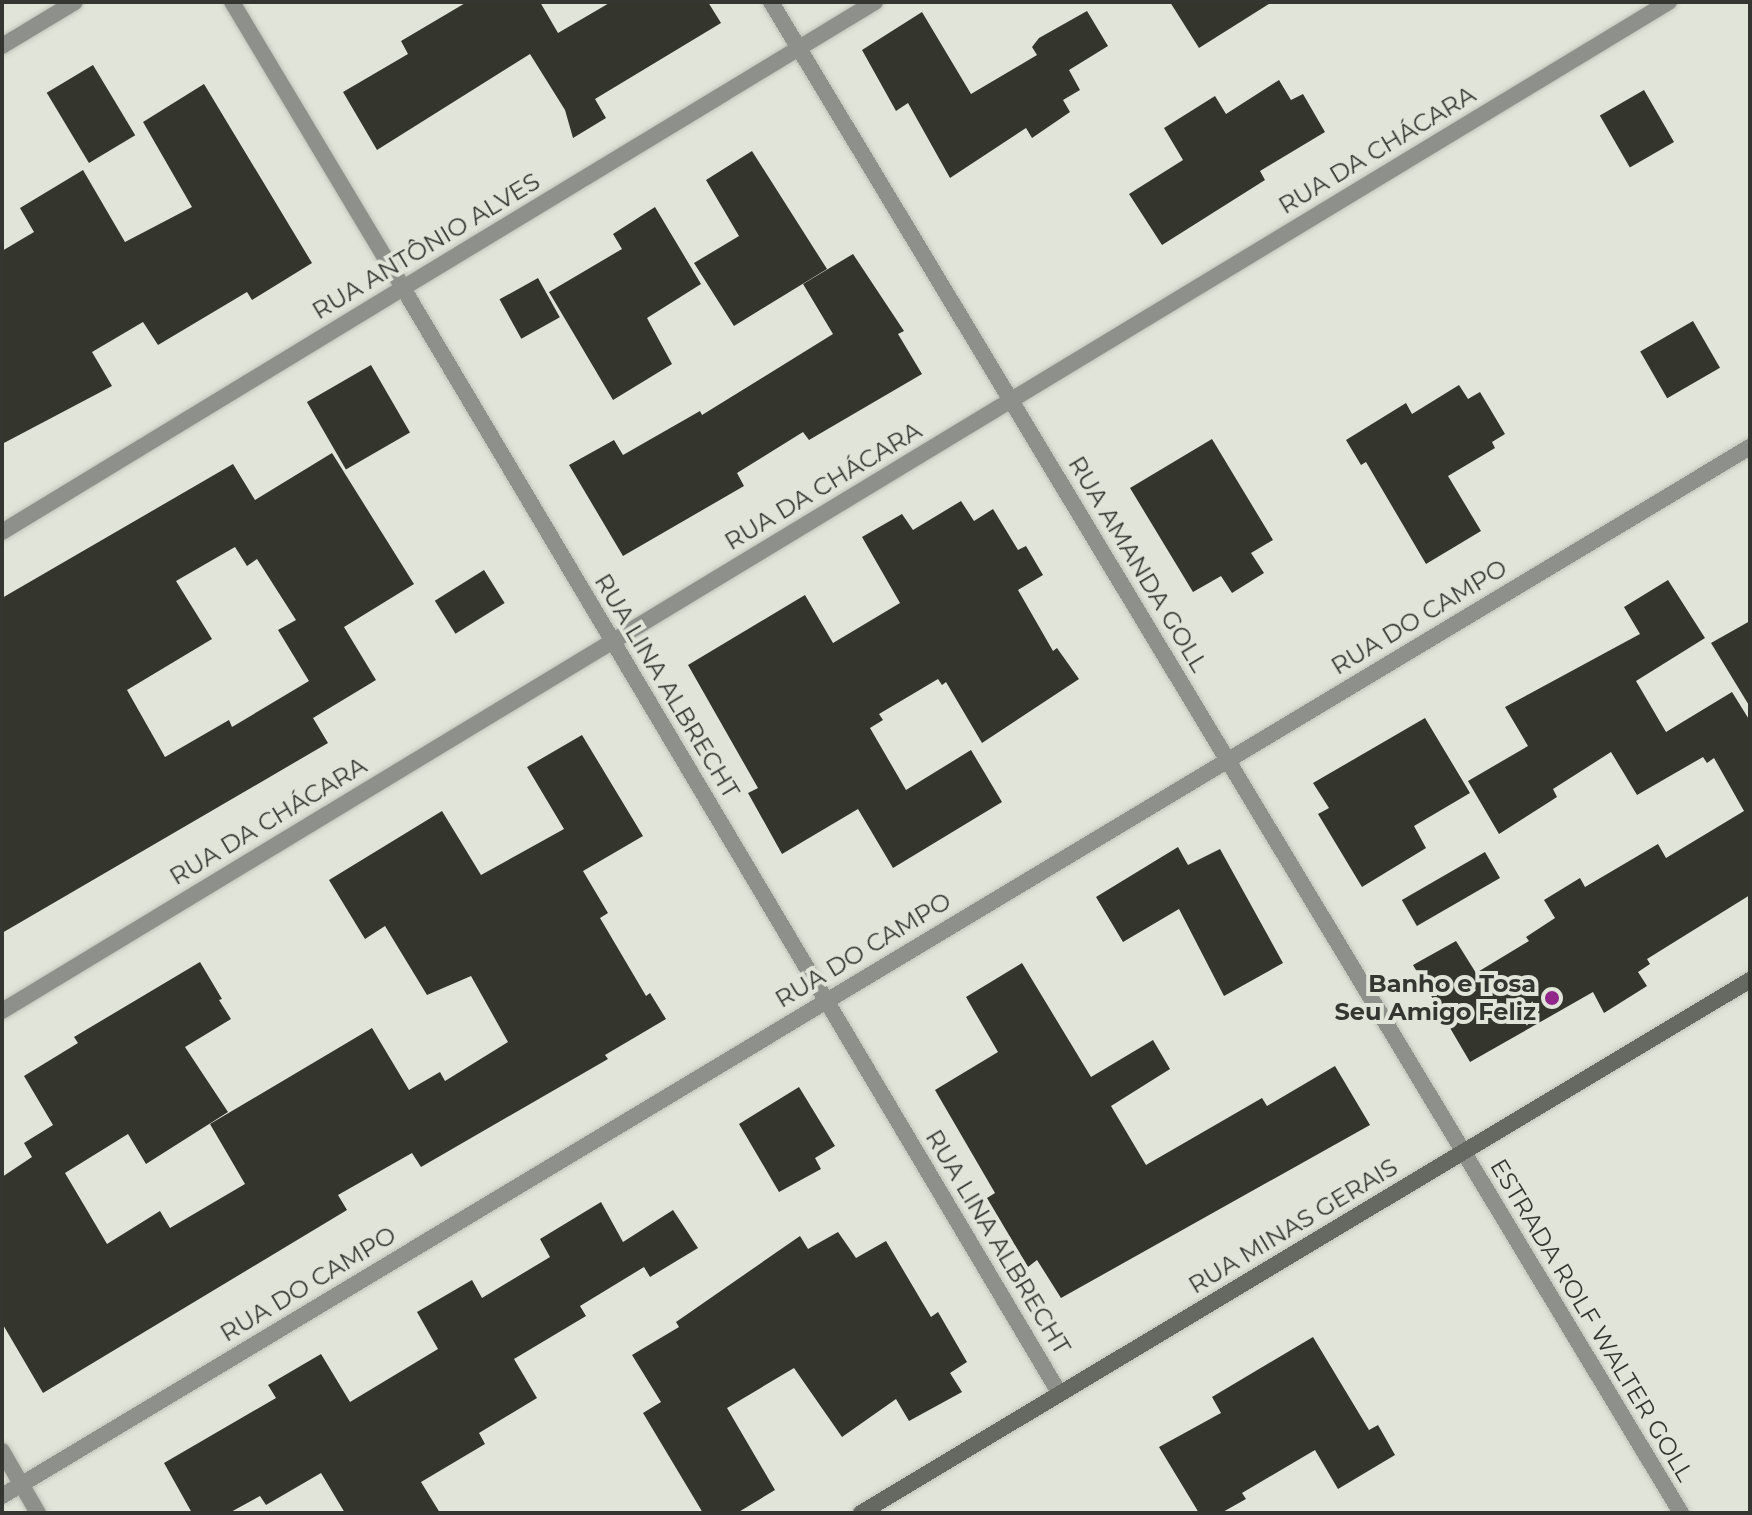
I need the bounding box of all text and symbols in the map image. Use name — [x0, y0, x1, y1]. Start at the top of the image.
street label: RUA DA CHÁCARA — [1273, 80, 1481, 220]
street label: RUA ANTÔNIO ALVES — [307, 167, 545, 325]
street label: RUA DA CHÁCARA — [719, 416, 927, 556]
street label: RUA AMANDA GOLL — [1062, 451, 1214, 677]
street label: RUA DO CAMPO — [1326, 553, 1512, 681]
street label: RUA LINA ALBRECHT — [588, 568, 746, 804]
street label: RUA DA CHÁCARA — [164, 751, 372, 891]
street label: RUA DO CAMPO — [770, 886, 956, 1014]
place label: Banho e Tosa Seu Amigo Feliz — [1335, 970, 1536, 1026]
marker: Banho e Tosa Seu Amigo Feliz — [1543, 989, 1561, 1007]
street label: RUA LINA ALBRECHT — [919, 1124, 1077, 1360]
street label: RUA MINAS GERAIS — [1183, 1152, 1403, 1300]
street label: ESTRADA ROLF WALTER GOLL — [1484, 1154, 1700, 1486]
street label: RUA DO CAMPO — [215, 1220, 401, 1348]

